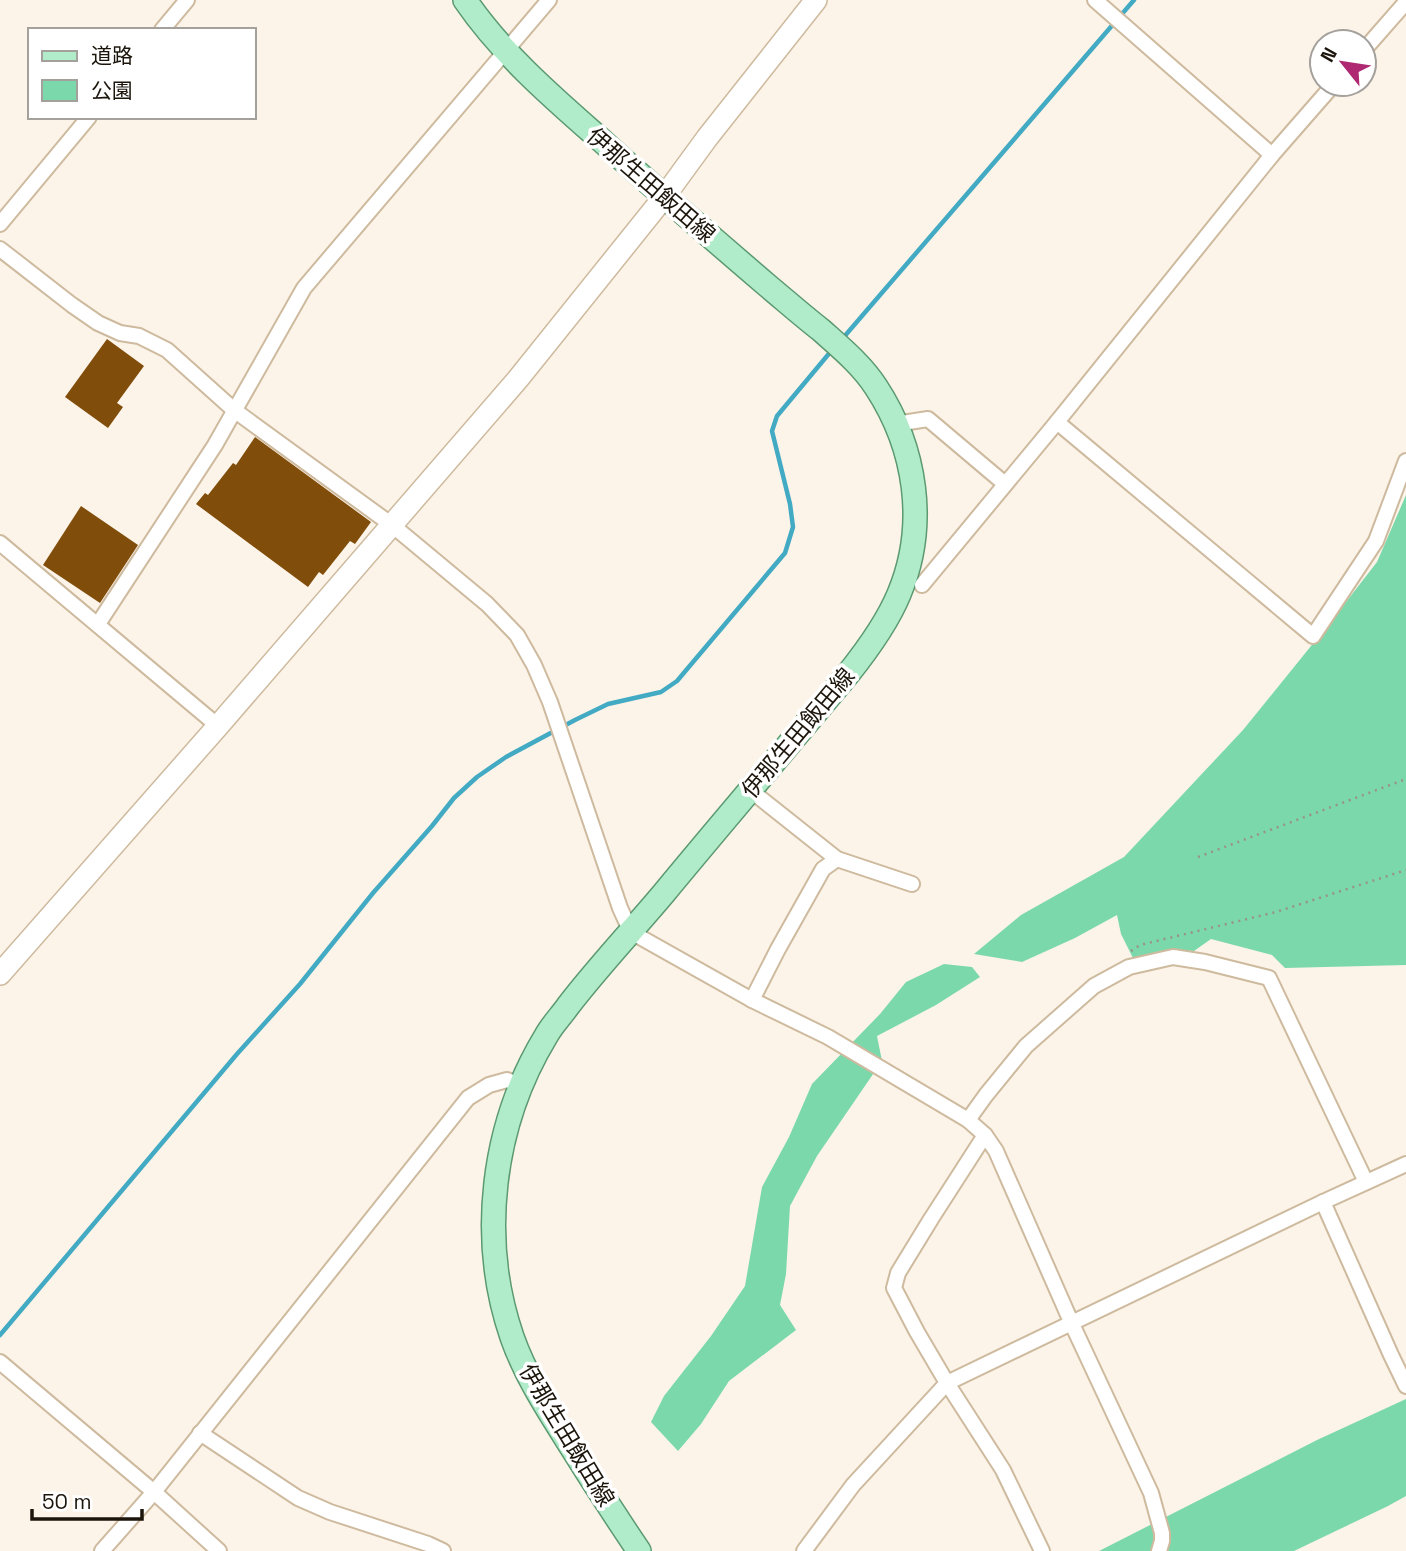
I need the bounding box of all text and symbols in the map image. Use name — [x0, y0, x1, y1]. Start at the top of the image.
legend — [28, 28, 256, 119]
north arrow — [1308, 28, 1378, 98]
text: 道路 — [91, 42, 133, 69]
text: N — [1315, 43, 1343, 67]
text: 公園 — [91, 77, 133, 104]
street label: 伊那生田飯田線 — [580, 121, 722, 249]
street label: 伊那生田飯田線 — [735, 662, 861, 804]
street label: 伊那生田飯田線 — [513, 1358, 621, 1512]
scale bar — [32, 1478, 142, 1522]
text: 50 m — [42, 1488, 92, 1515]

